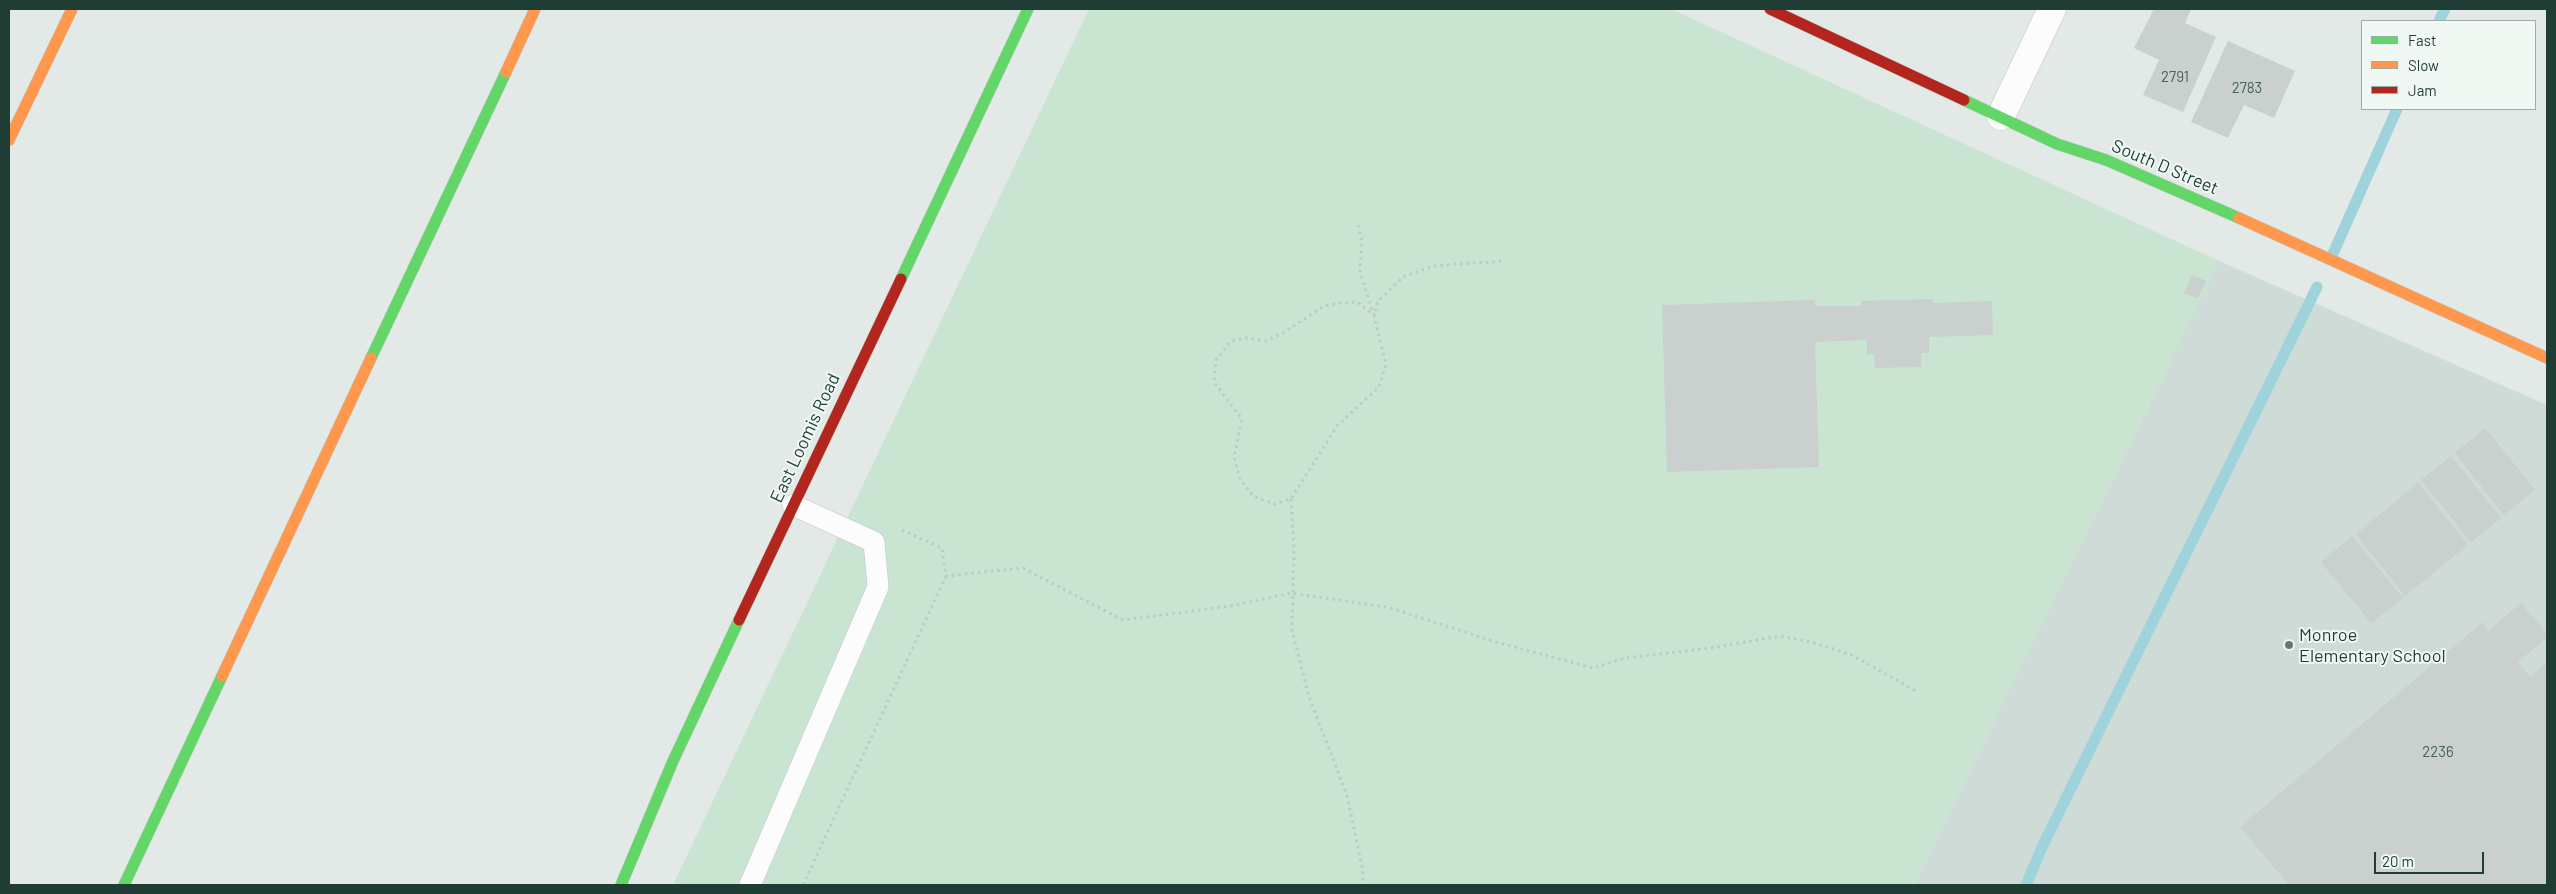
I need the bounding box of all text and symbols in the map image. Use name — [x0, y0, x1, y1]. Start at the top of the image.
legend — [2361, 20, 2536, 110]
text: Fast — [2408, 31, 2436, 49]
text: Slow — [2408, 56, 2439, 74]
house number: 2791 — [2161, 68, 2189, 86]
house number: 2783 — [2232, 79, 2262, 97]
text: Jam — [2408, 81, 2437, 99]
street label: South D Street — [2108, 135, 2222, 199]
street label: East Loomis Road — [766, 370, 844, 506]
place label: Monroe Elementary School — [2299, 624, 2446, 666]
marker: Monroe Elementary School — [2283, 639, 2295, 651]
house number: 2236 — [2422, 743, 2454, 761]
scale bar — [2376, 842, 2486, 874]
text: 20 m — [2382, 852, 2414, 870]

